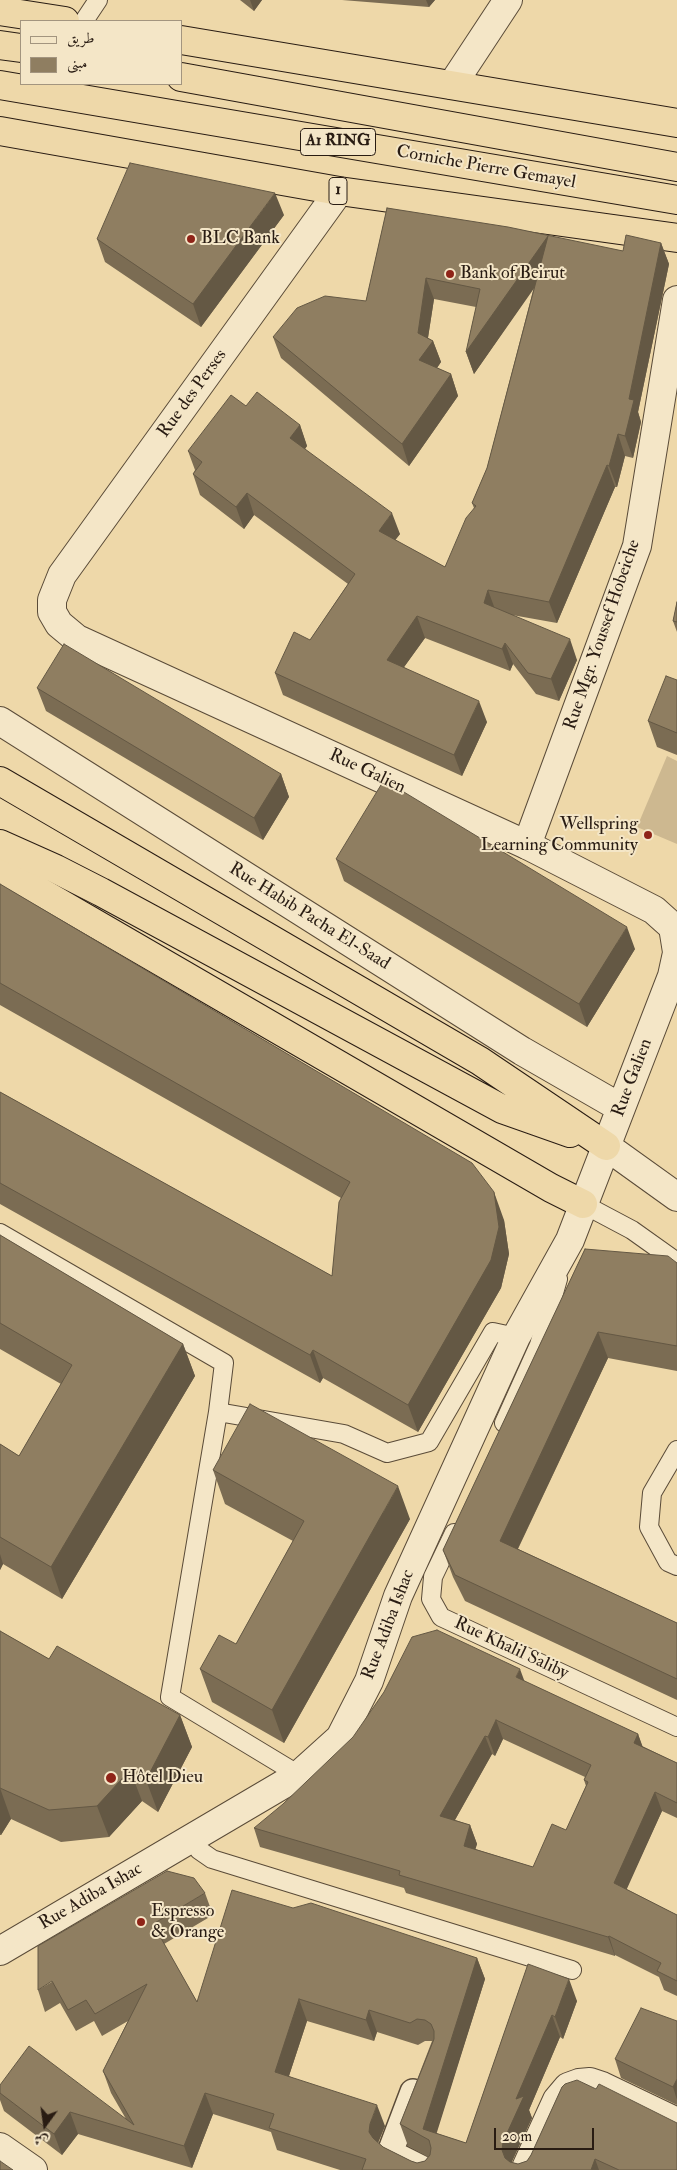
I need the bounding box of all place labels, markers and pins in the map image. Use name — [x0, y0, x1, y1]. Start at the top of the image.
place label: BLC Bank — [201, 228, 280, 250]
marker: BLC Bank — [185, 233, 197, 245]
place label: Bank of Beirut — [460, 263, 565, 285]
marker: Bank of Beirut — [444, 268, 456, 280]
place label: Wellspring Learning Community — [481, 814, 638, 856]
marker: Wellspring Learning Community — [642, 829, 654, 841]
place label: Hôtel Dieu — [122, 1767, 203, 1789]
marker: Hôtel Dieu — [104, 1771, 118, 1785]
place label: Espresso & Orange — [151, 1901, 224, 1944]
marker: Espresso & Orange — [135, 1916, 147, 1928]

